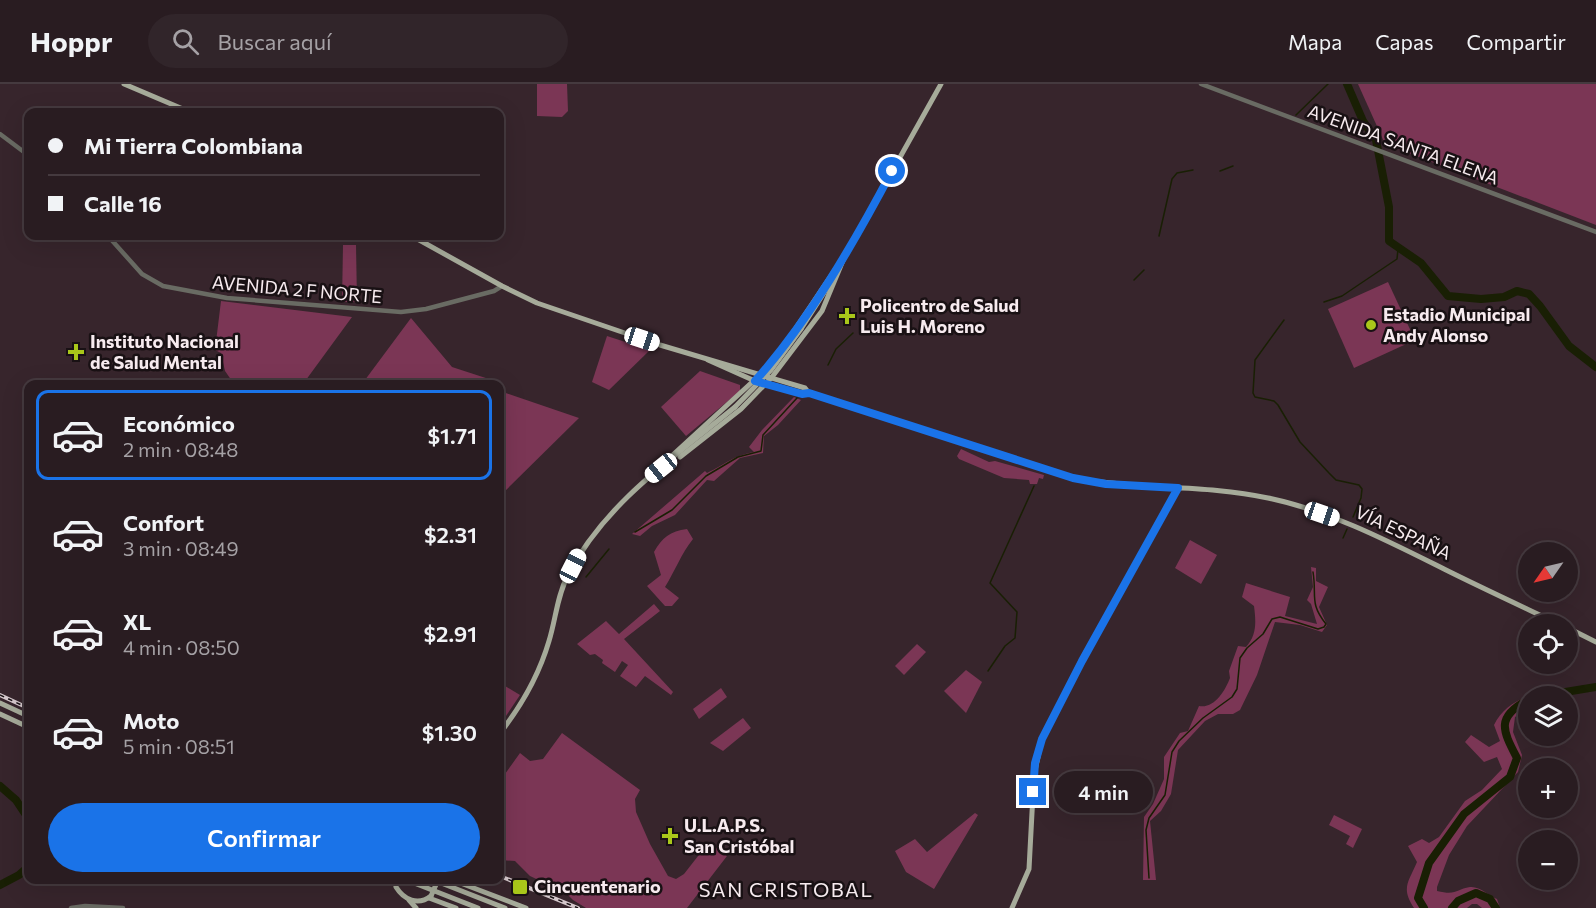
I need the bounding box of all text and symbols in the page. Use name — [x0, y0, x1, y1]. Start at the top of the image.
search box — [148, 14, 568, 68]
text: Hoppr — [30, 24, 112, 58]
icon: search — [169, 25, 202, 58]
text: Buscar aquí — [217, 28, 332, 55]
text: Mapa — [1288, 29, 1342, 54]
text: Capas — [1375, 29, 1434, 54]
text: Compartir — [1467, 29, 1566, 54]
street label: AVENIDA SANTA ELENA — [1305, 99, 1502, 189]
text: Mi Tierra Colombiana — [84, 132, 303, 159]
route start — [878, 157, 905, 184]
text: Calle 16 — [84, 190, 162, 217]
street label: AVENIDA 2 F NORTE — [211, 271, 383, 307]
place label: Policentro de Salud Luis H. Moreno — [860, 294, 1019, 337]
place label: Estadio Municipal Andy Alonso — [1383, 303, 1530, 346]
marker: Policentro de Salud Luis H. Moreno — [838, 307, 856, 325]
marker: Estadio Municipal Andy Alonso — [1364, 318, 1378, 332]
car — [622, 325, 662, 353]
place label: Instituto Nacional de Salud Mental — [90, 330, 239, 373]
marker: Instituto Nacional de Salud Mental — [67, 343, 85, 361]
icon: car — [51, 408, 105, 462]
text: Económico — [123, 410, 235, 437]
text: $1.71 — [428, 422, 477, 449]
text: 2 min · 08:48 — [123, 437, 238, 461]
car — [641, 450, 681, 486]
car — [1302, 500, 1342, 528]
street label: VÍA ESPAÑA — [1352, 500, 1455, 564]
icon: car — [51, 507, 105, 561]
text: Confort — [123, 509, 204, 536]
text: $2.31 — [424, 521, 477, 548]
text: 3 min · 08:49 — [123, 536, 239, 560]
north arrow — [1518, 542, 1578, 602]
map controls — [1518, 542, 1578, 890]
car — [557, 546, 589, 586]
icon: car — [51, 606, 105, 660]
text: XL — [123, 608, 151, 635]
button: locate — [1518, 614, 1578, 674]
text: $2.91 — [423, 620, 477, 647]
text: 4 min · 08:50 — [123, 635, 240, 659]
button: layers — [1518, 686, 1578, 746]
icon: car — [51, 705, 105, 759]
text: Moto — [123, 707, 179, 734]
text: $1.30 — [422, 719, 477, 746]
text: 5 min · 08:51 — [123, 734, 235, 758]
button: + — [1518, 758, 1578, 818]
callout: 4 min — [1054, 771, 1153, 813]
route end — [1019, 778, 1046, 805]
text: 4 min — [1078, 780, 1129, 804]
button: Confirmar — [48, 803, 480, 872]
place label: U.L.A.P.S. San Cristóbal — [684, 814, 795, 857]
marker: U.L.A.P.S. San Cristóbal — [661, 827, 679, 845]
button: − — [1518, 830, 1578, 890]
place label: Cincuentenario — [534, 875, 661, 897]
district label: SAN CRISTOBAL — [699, 877, 873, 901]
marker: Cincuentenario — [511, 878, 529, 896]

